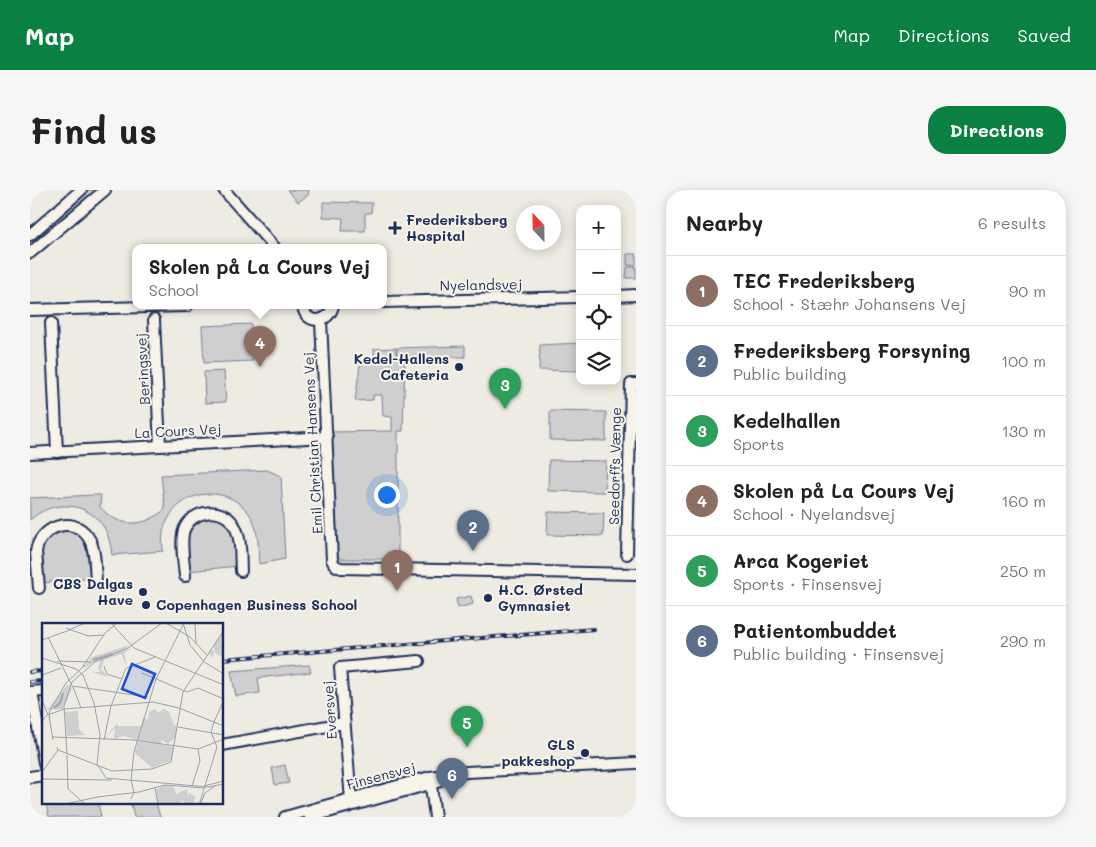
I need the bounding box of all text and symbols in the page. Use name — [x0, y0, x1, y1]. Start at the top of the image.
text: Map — [25, 20, 74, 51]
text: Map — [833, 23, 870, 47]
text: Directions — [898, 23, 990, 47]
text: Saved — [1018, 23, 1071, 47]
button: Directions — [928, 106, 1066, 154]
text: Find us — [30, 107, 157, 153]
north arrow — [516, 205, 561, 250]
map controls — [576, 205, 621, 385]
button: + — [576, 205, 621, 250]
text: Nearby — [686, 209, 763, 236]
place label: Frederiksberg Hospital — [406, 210, 507, 245]
text: 6 results — [978, 212, 1046, 233]
marker: Frederiksberg Hospital — [388, 221, 402, 235]
popup — [132, 244, 387, 309]
button: − — [576, 250, 621, 295]
text: Skolen på La Cours Vej — [149, 254, 370, 279]
text: TEC Frederiksberg — [733, 268, 915, 293]
street label: Nyelandsvej — [439, 274, 523, 295]
text: School — [149, 279, 199, 300]
text: 1 — [698, 280, 706, 301]
text: 90 m — [1009, 280, 1046, 301]
text: School · Stæhr Johansens Vej — [733, 293, 966, 314]
button: locate — [576, 295, 621, 340]
pin: 4 — [244, 326, 276, 367]
street label: Beringsvej — [131, 333, 154, 406]
text: Frederiksberg Forsyning — [733, 338, 970, 363]
button: layers — [576, 340, 621, 385]
place label: Kedel-Hallens Cafeteria — [354, 349, 449, 384]
text: 2 — [698, 350, 706, 371]
text: 100 m — [1001, 350, 1046, 371]
street label: Emil Christian Hansens Vej — [298, 352, 327, 535]
marker: Kedel-Hallens Cafeteria — [453, 361, 465, 373]
text: Public building — [733, 363, 846, 384]
pin: 3 — [489, 368, 521, 409]
street label: Seedorffs Vænge — [604, 407, 625, 525]
text: Kedelhallen — [733, 408, 841, 433]
street label: La Cours Vej — [134, 419, 222, 442]
text: 3 — [697, 420, 707, 441]
text: 130 m — [1002, 420, 1046, 441]
text: Sports — [733, 433, 784, 454]
text: Skolen på La Cours Vej — [733, 478, 955, 503]
your location — [374, 482, 400, 508]
text: 4 — [697, 490, 707, 511]
text: 160 m — [1001, 490, 1046, 511]
text: School · Nyelandsvej — [733, 503, 895, 524]
pin: 2 — [457, 510, 489, 551]
text: Arca Kogeriet — [733, 548, 869, 573]
pin: 1 — [381, 550, 413, 591]
text: 5 — [697, 560, 707, 581]
text: 250 m — [1000, 560, 1046, 581]
text: Sports · Finsensvej — [733, 573, 882, 594]
place label: CBS Dalgas Have — [53, 574, 133, 609]
place label: H.C. Ørsted Gymnasiet — [498, 580, 583, 615]
marker: CBS Dalgas Have — [137, 586, 149, 598]
marker: H.C. Ørsted Gymnasiet — [482, 592, 494, 604]
place label: Copenhagen Business School — [156, 595, 357, 614]
marker: Copenhagen Business School — [140, 599, 152, 611]
text: Patientombuddet — [733, 618, 897, 643]
inset map — [42, 623, 224, 804]
text: 6 — [697, 630, 707, 651]
text: 290 m — [1000, 630, 1046, 651]
text: Public building · Finsensvej — [733, 643, 944, 664]
street label: Eversvej — [318, 680, 341, 740]
pin: 5 — [451, 706, 483, 747]
place label: GLS pakkeshop — [502, 735, 575, 770]
marker: GLS pakkeshop — [579, 747, 591, 759]
street label: Finsensvej — [344, 757, 417, 794]
pin: 6 — [436, 758, 468, 799]

